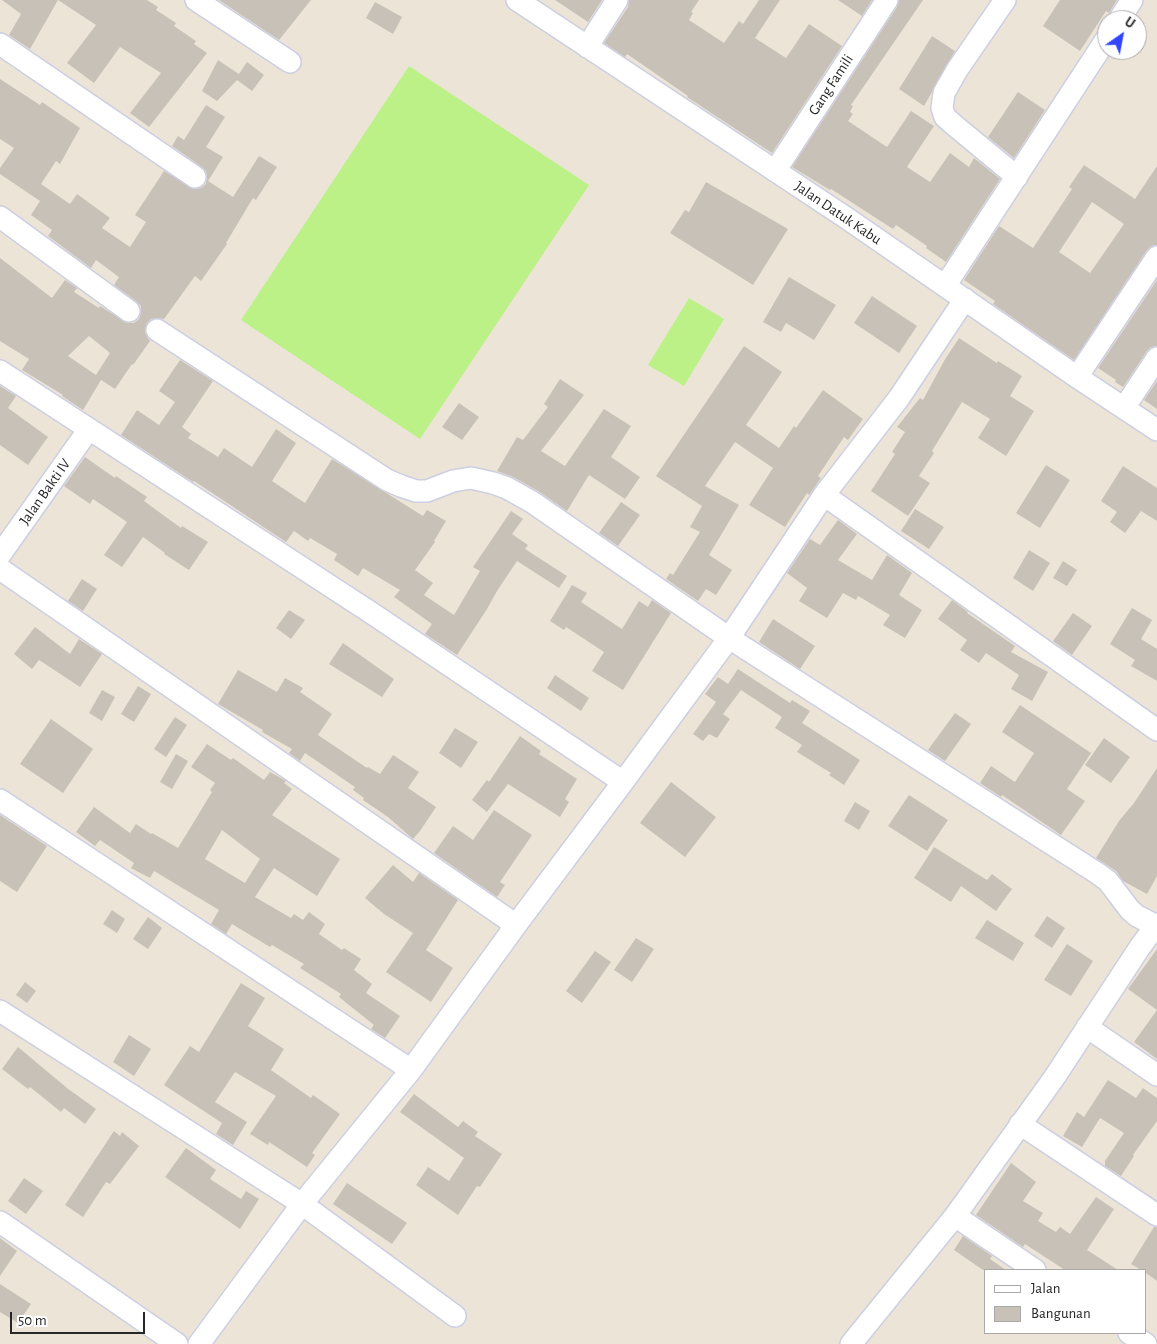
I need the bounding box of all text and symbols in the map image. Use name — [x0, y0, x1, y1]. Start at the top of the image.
north arrow — [1097, 10, 1147, 60]
text: U — [1122, 15, 1137, 32]
street label: Gang Famili — [805, 51, 857, 119]
street label: Jalan Datuk Kabu — [791, 177, 885, 249]
street label: Jalan Bakti IV — [16, 455, 74, 529]
legend — [984, 1269, 1147, 1334]
text: Jalan — [1031, 1281, 1061, 1296]
scale bar — [12, 1302, 148, 1334]
text: Bangunan — [1031, 1306, 1091, 1321]
text: 50 m — [18, 1313, 47, 1328]

